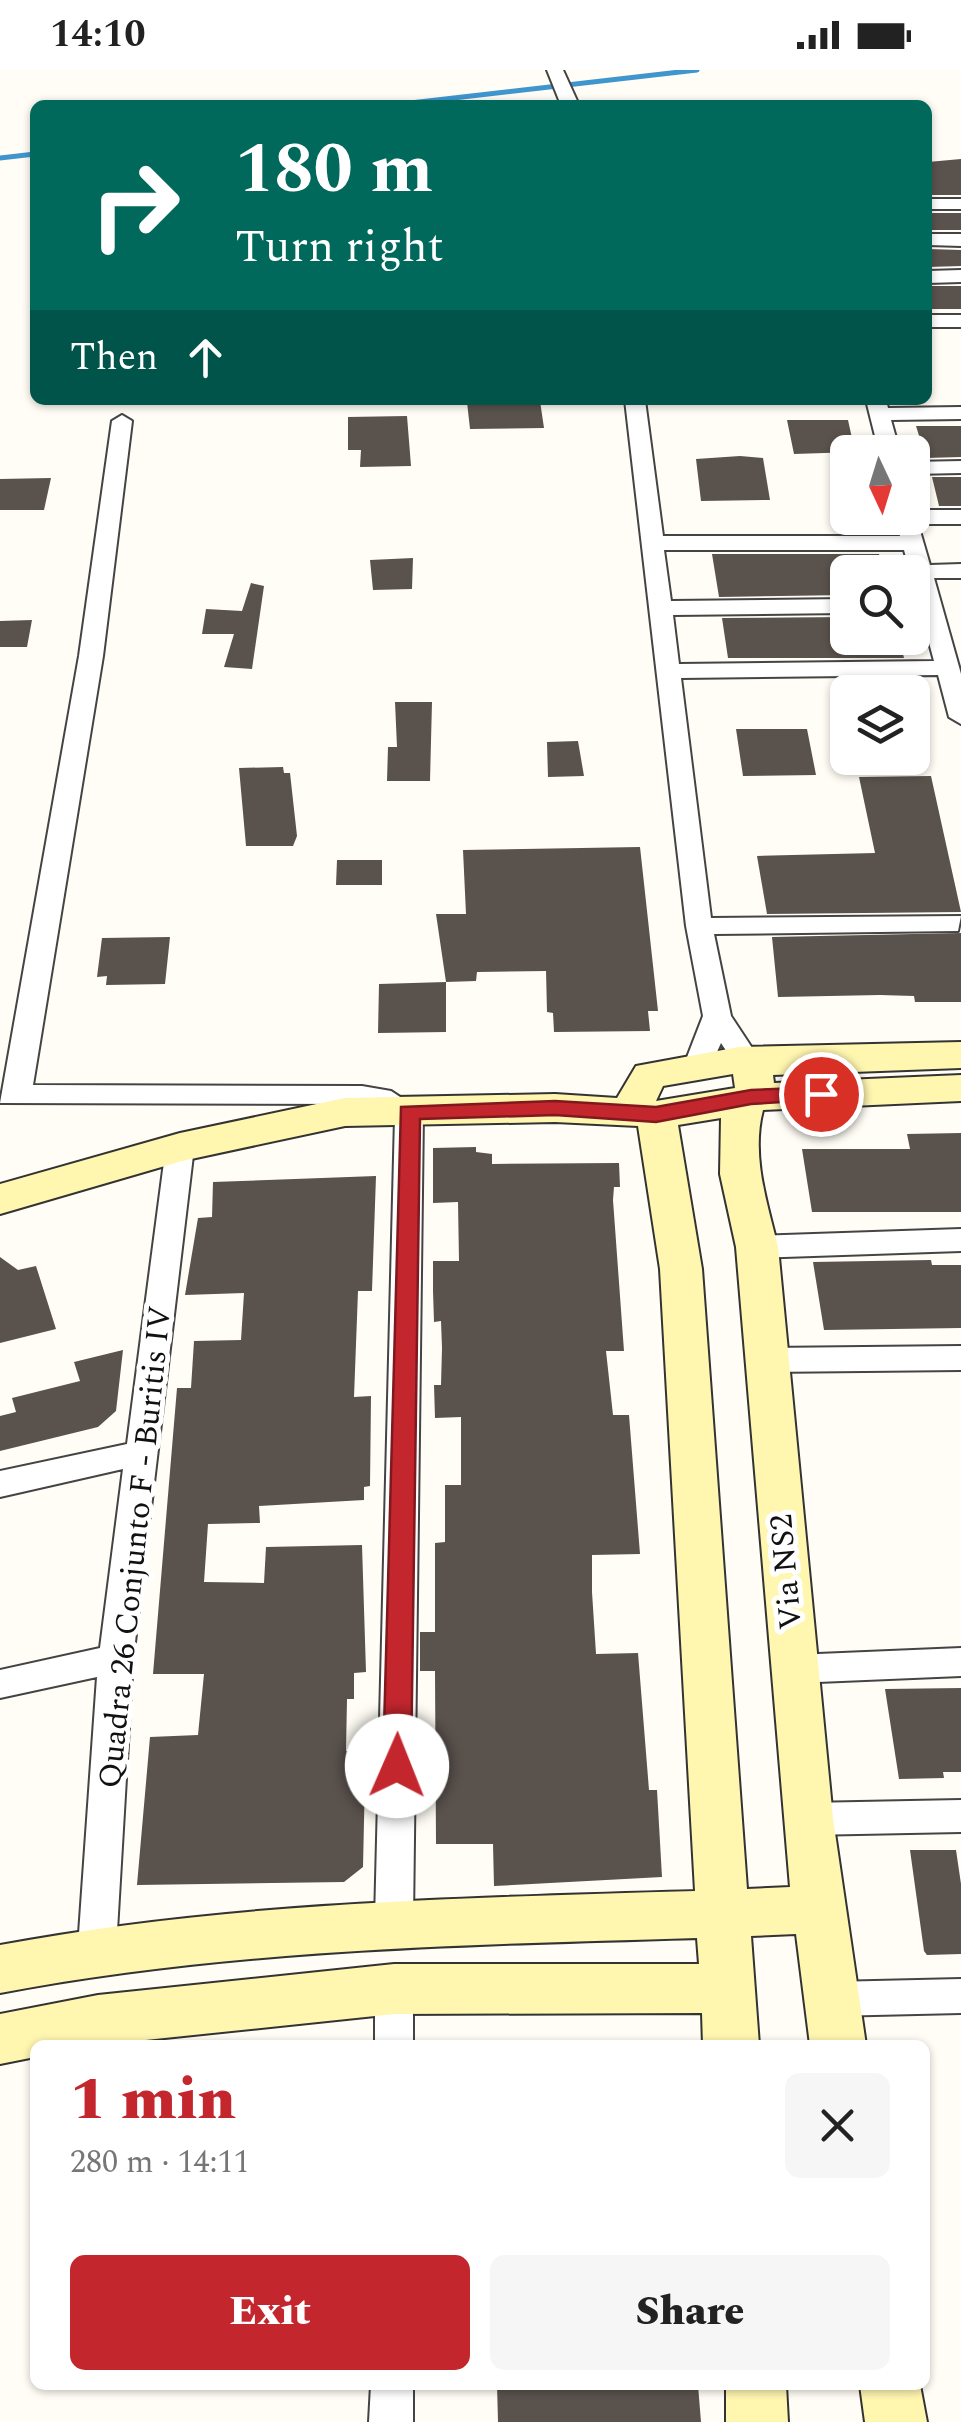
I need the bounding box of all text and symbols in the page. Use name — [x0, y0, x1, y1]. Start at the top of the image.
text: 14:10 — [50, 6, 145, 64]
text: 180 m — [235, 117, 433, 223]
icon: right — [70, 140, 200, 270]
text: Turn right — [235, 213, 444, 282]
text: Then — [70, 329, 158, 387]
icon: ahead — [178, 330, 233, 385]
north arrow — [830, 435, 930, 535]
map controls — [830, 435, 930, 775]
button: search — [830, 555, 930, 655]
button: layers — [830, 675, 930, 775]
pin — [779, 1052, 864, 1137]
icon: arrive — [794, 1067, 849, 1122]
street label: Quadra 26 Conjunto F - Buritis IV — [86, 1303, 185, 1791]
street label: Via NS2 — [757, 1512, 816, 1632]
position arrow — [345, 1714, 449, 1818]
text: 1 min — [70, 2054, 236, 2146]
button: close — [785, 2073, 890, 2178]
text: 280 m · 14:11 — [70, 2138, 250, 2187]
button: Exit — [70, 2255, 470, 2370]
button: Share — [490, 2255, 890, 2370]

